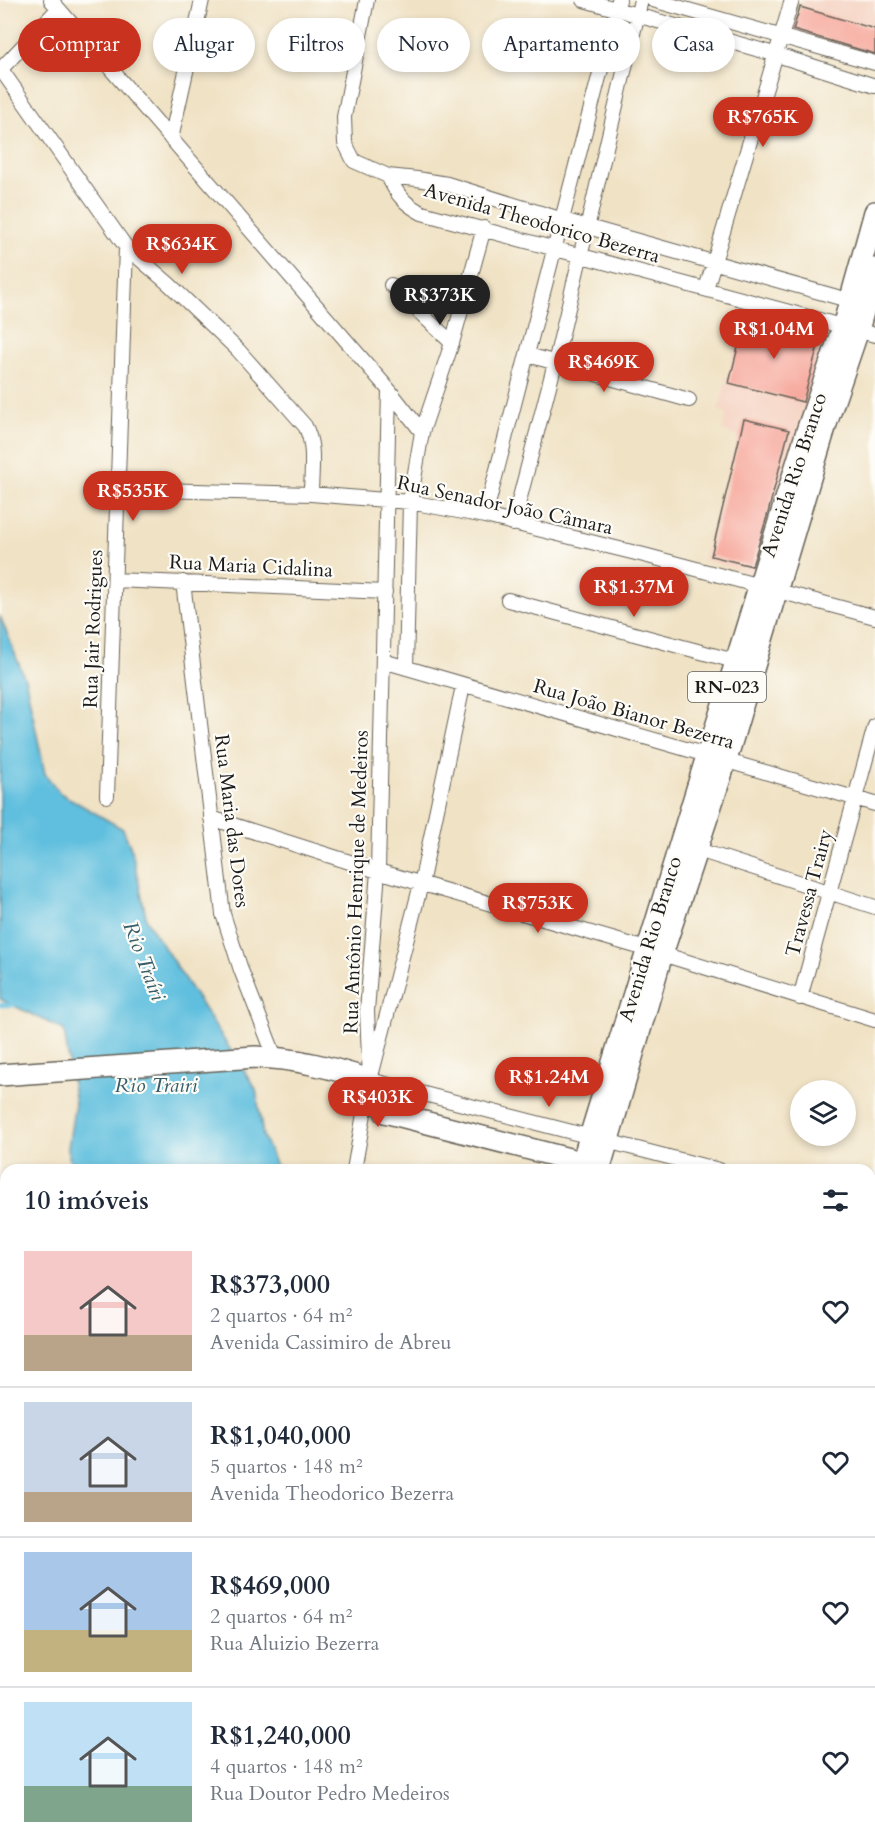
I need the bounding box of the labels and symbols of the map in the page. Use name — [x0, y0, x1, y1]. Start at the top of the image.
pin: R$765K — [714, 97, 812, 148]
street label: Avenida Theodorico Bezerra — [421, 176, 663, 270]
pin: R$634K — [133, 224, 231, 275]
pin: R$373K — [391, 275, 489, 326]
pin: R$1.04M — [719, 309, 829, 360]
pin: R$469K — [555, 342, 653, 393]
street label: Avenida Rio Branco — [755, 389, 833, 561]
street label: Rua Senador João Câmara — [395, 469, 616, 541]
pin: R$535K — [84, 471, 182, 522]
street label: Rua Maria Cidalina — [168, 548, 334, 584]
street label: Rua Jair Rodrigues — [77, 549, 109, 709]
pin: R$1.37M — [579, 567, 689, 618]
street label: Rua João Bianor Bezerra — [530, 672, 738, 756]
road number: RN-023 — [688, 672, 766, 702]
street label: Rua Antônio Henrique de Medeiros — [337, 730, 375, 1034]
street label: Rua Maria das Dores — [208, 733, 256, 909]
street label: Travessa Trairy — [779, 826, 839, 960]
street label: Avenida Rio Branco — [612, 853, 688, 1025]
pin: R$753K — [489, 883, 587, 934]
water label: Rio Traíri — [116, 917, 172, 1005]
pin: R$1.24M — [494, 1057, 604, 1108]
water label: Rio Trairi — [115, 1071, 198, 1100]
pin: R$403K — [329, 1077, 427, 1128]

